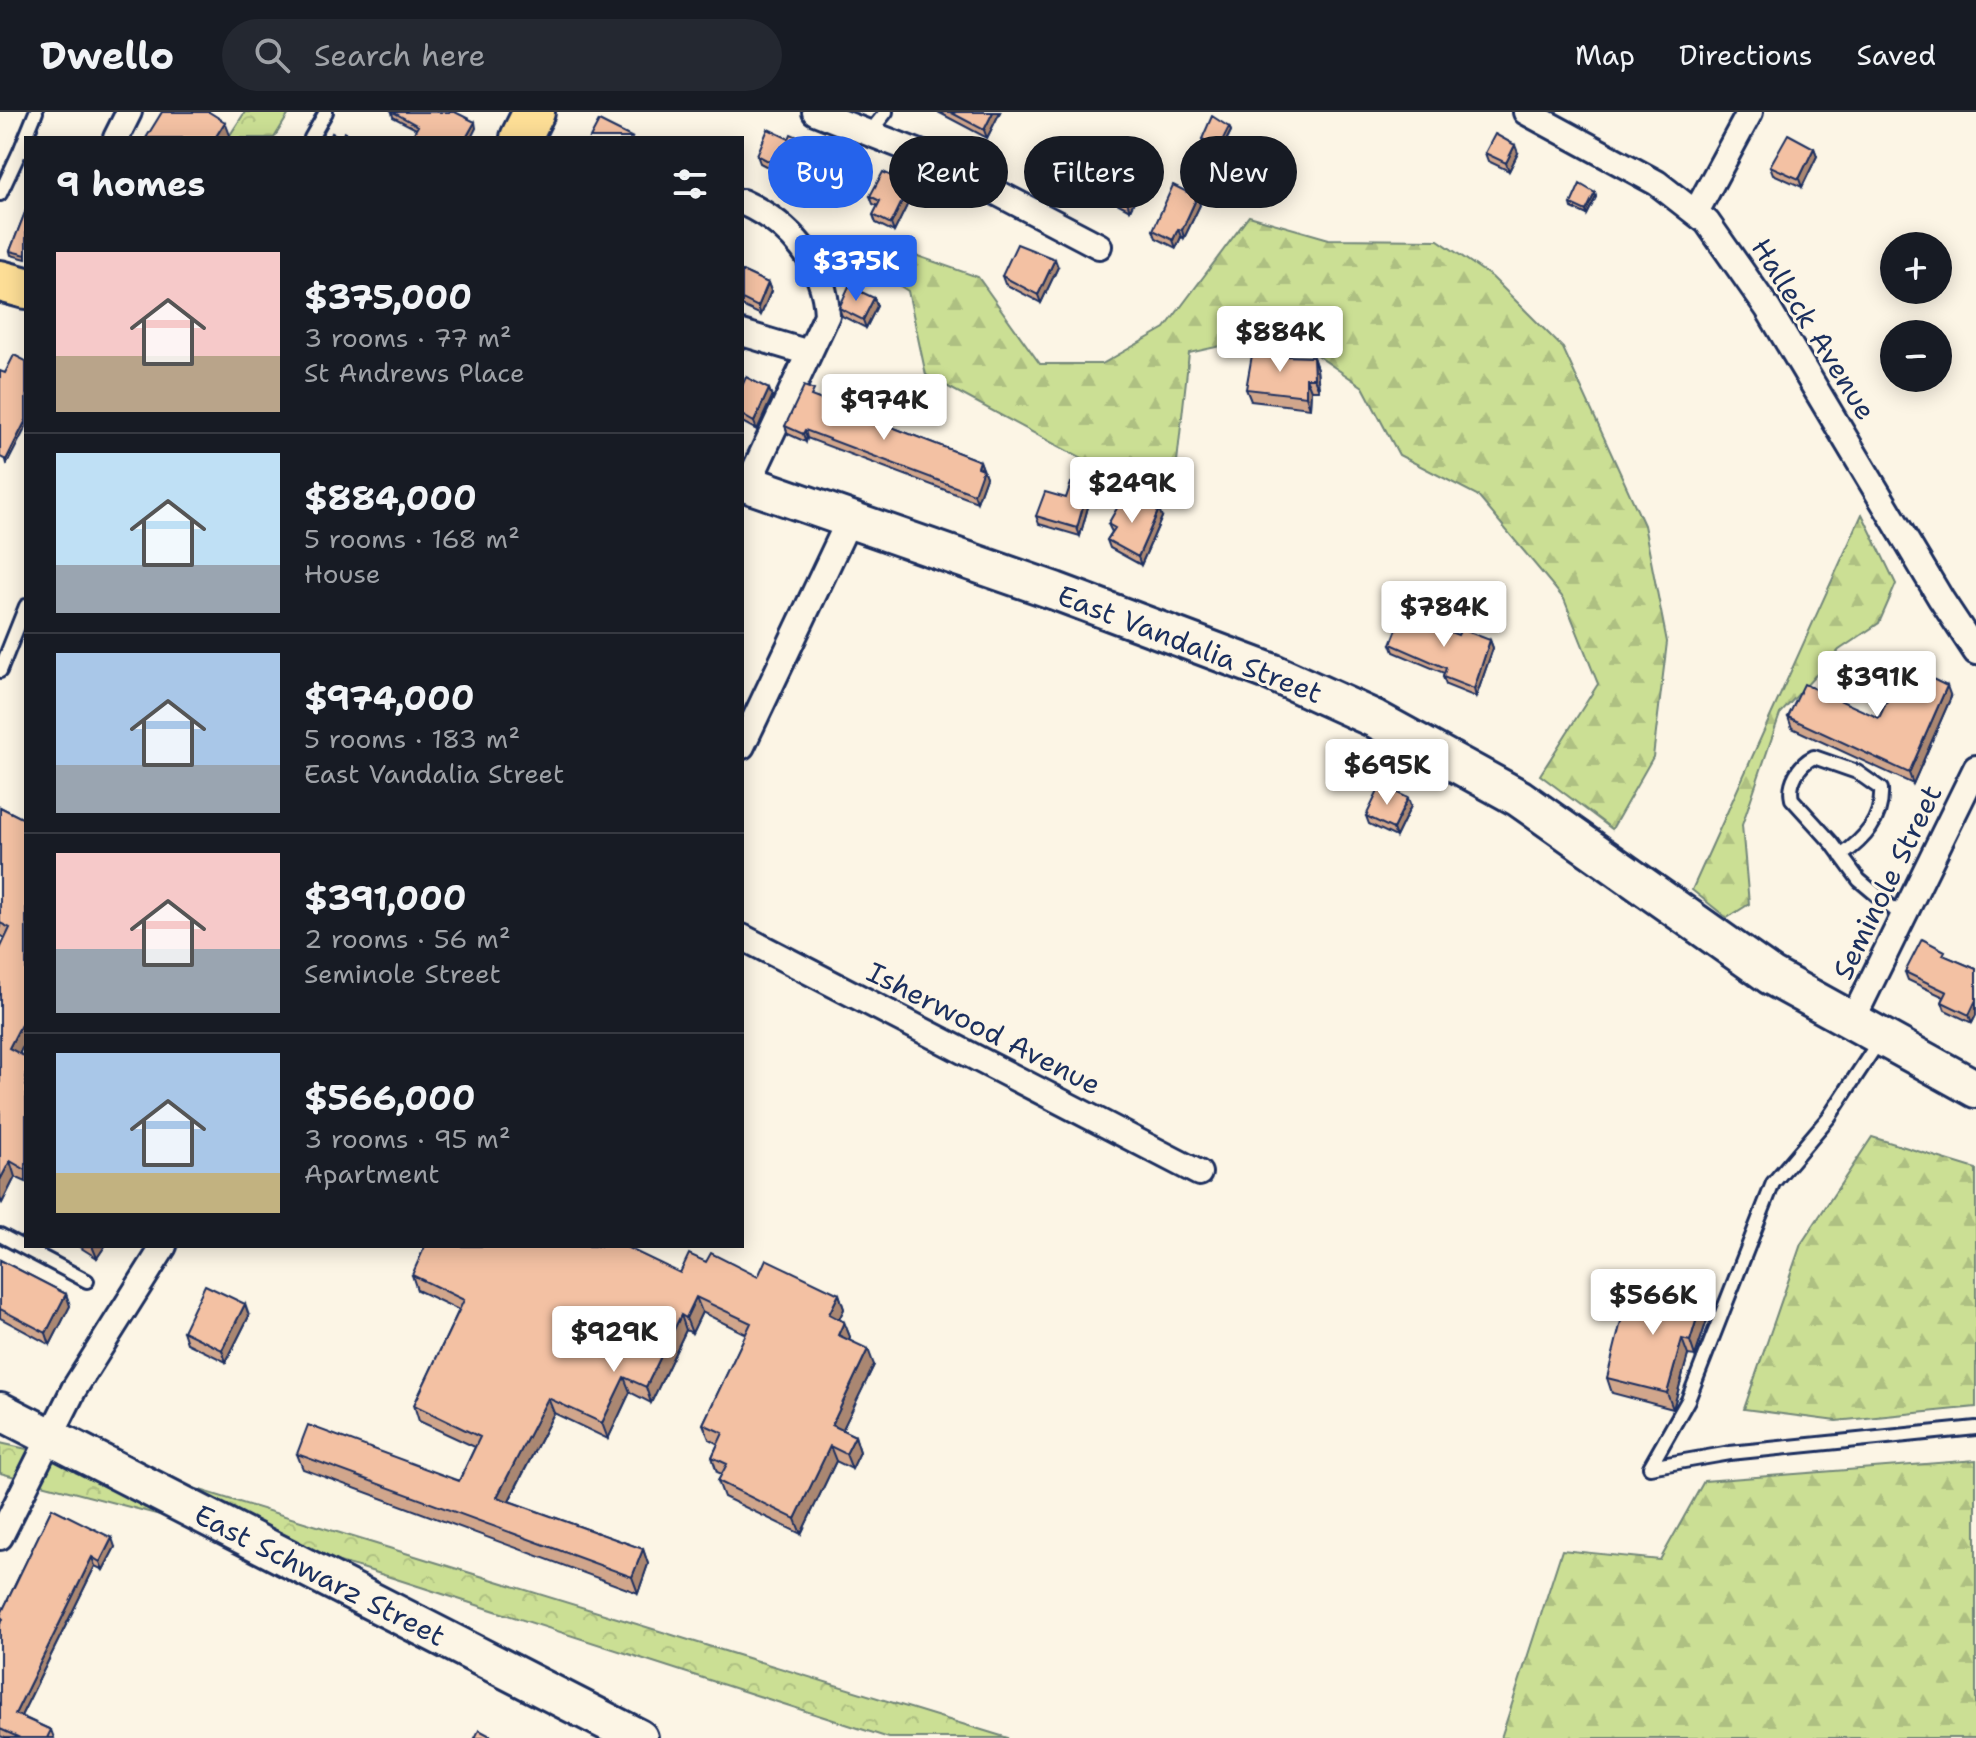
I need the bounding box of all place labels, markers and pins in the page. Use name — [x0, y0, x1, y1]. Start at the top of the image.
pin: $375K — [800, 235, 912, 303]
pin: $884K — [1224, 306, 1336, 374]
pin: $974K — [828, 374, 940, 442]
pin: $249K — [1076, 457, 1188, 525]
pin: $784K — [1388, 581, 1500, 649]
pin: $391K — [1821, 651, 1933, 719]
pin: $695K — [1331, 739, 1443, 807]
pin: $566K — [1597, 1269, 1709, 1337]
pin: $929K — [558, 1306, 670, 1374]

